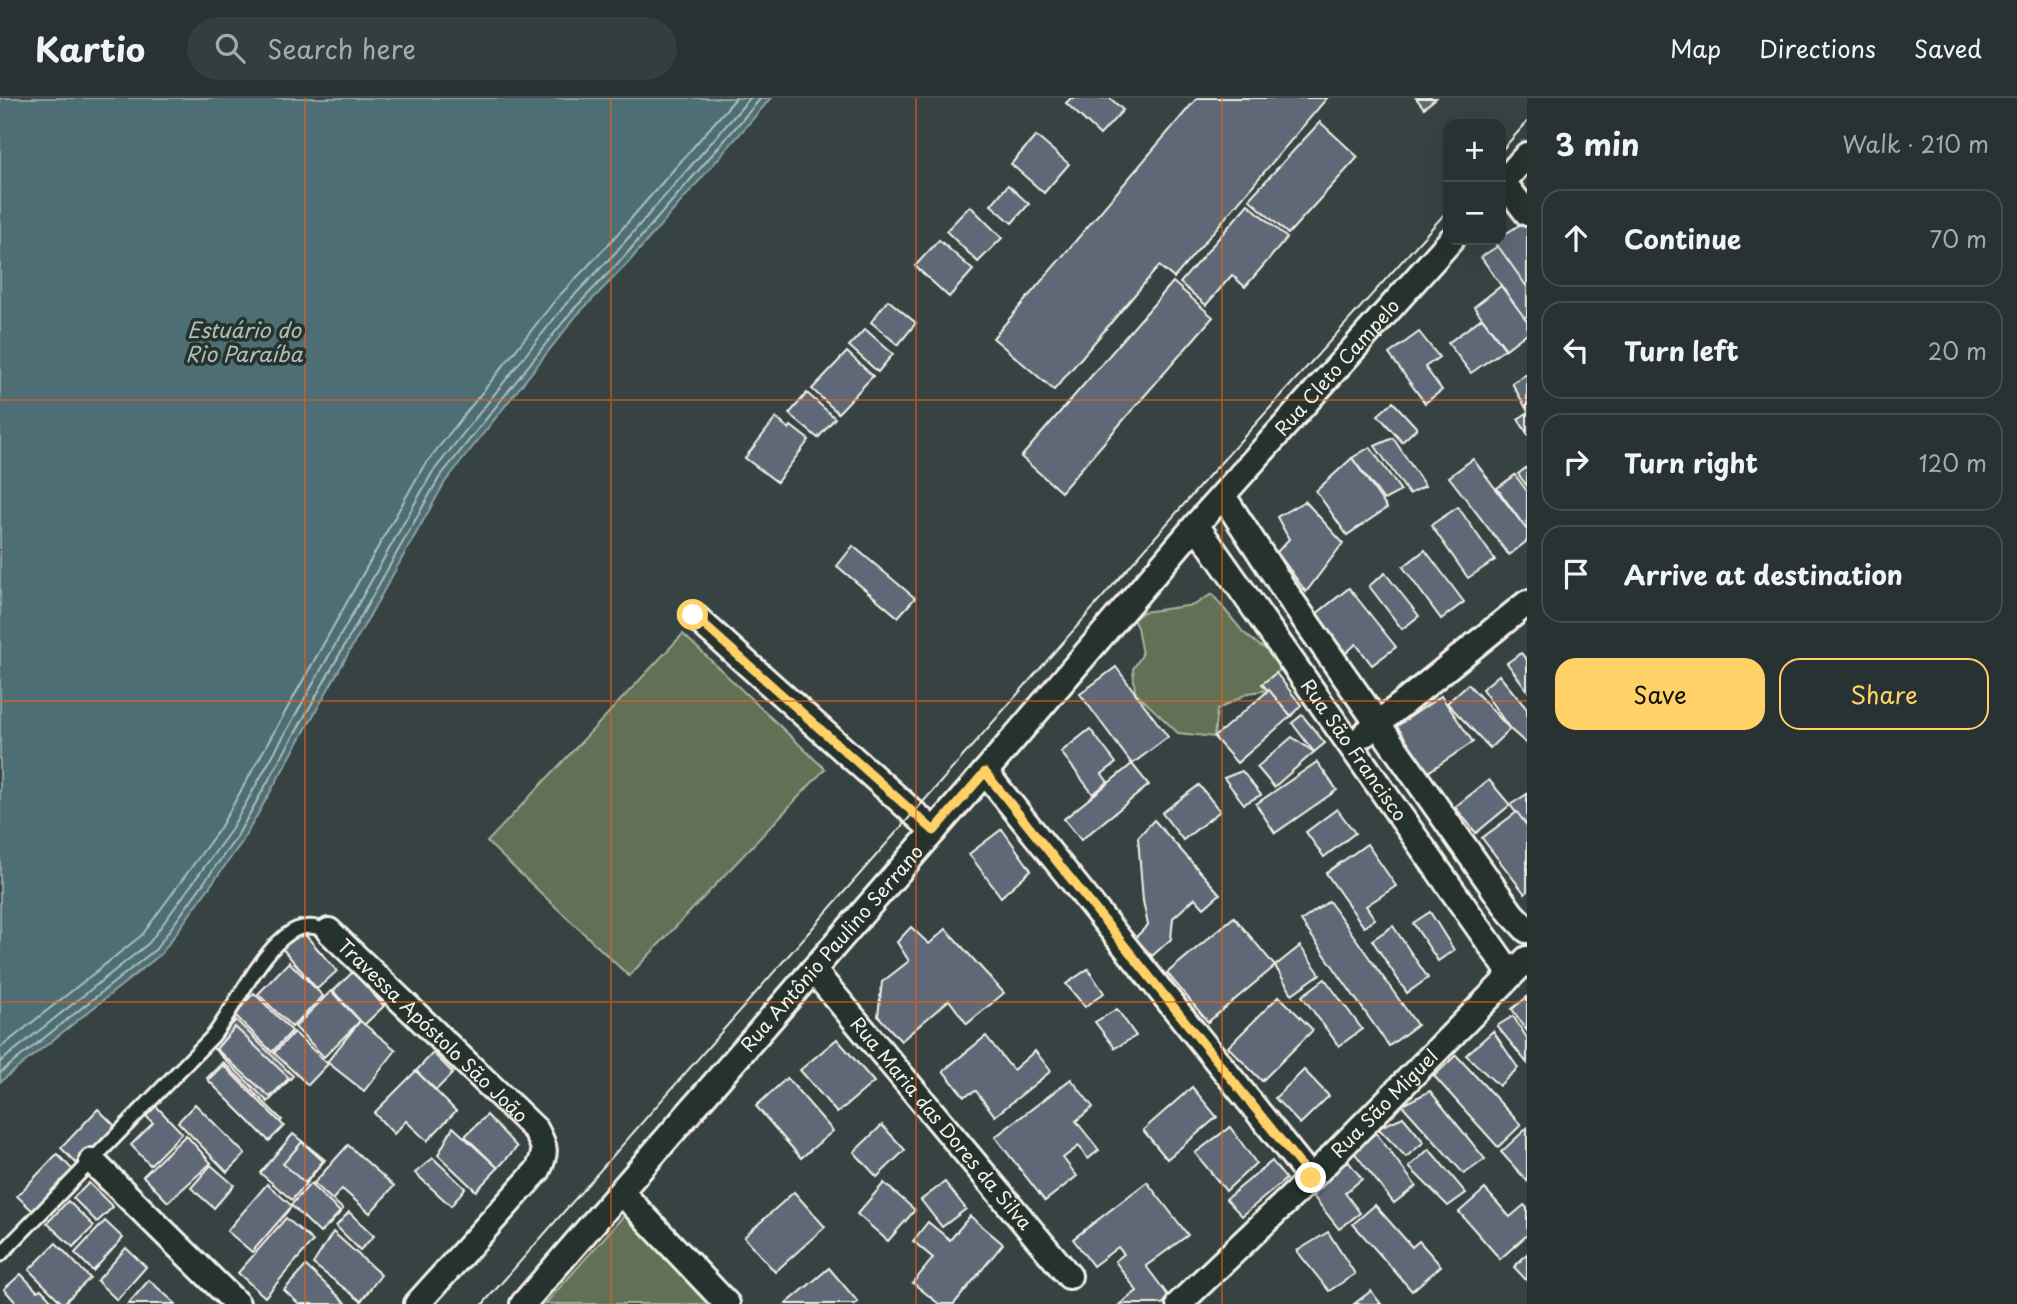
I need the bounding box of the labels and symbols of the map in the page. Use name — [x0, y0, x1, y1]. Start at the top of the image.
street label: Rua Cleto Campelo — [1267, 292, 1405, 441]
water label: Estuário do Rio Paraíba — [186, 313, 303, 369]
route start — [677, 599, 708, 630]
street label: Rua São Francisco — [1295, 673, 1414, 826]
street label: Rua Antônio Paulino Serrano — [733, 838, 929, 1057]
street label: Travessa Apóstolo São João — [332, 932, 535, 1129]
street label: Rua Maria das Dores da Silva — [845, 1010, 1040, 1236]
street label: Rua São Miguel — [1324, 1042, 1444, 1164]
route end — [1295, 1162, 1326, 1193]

